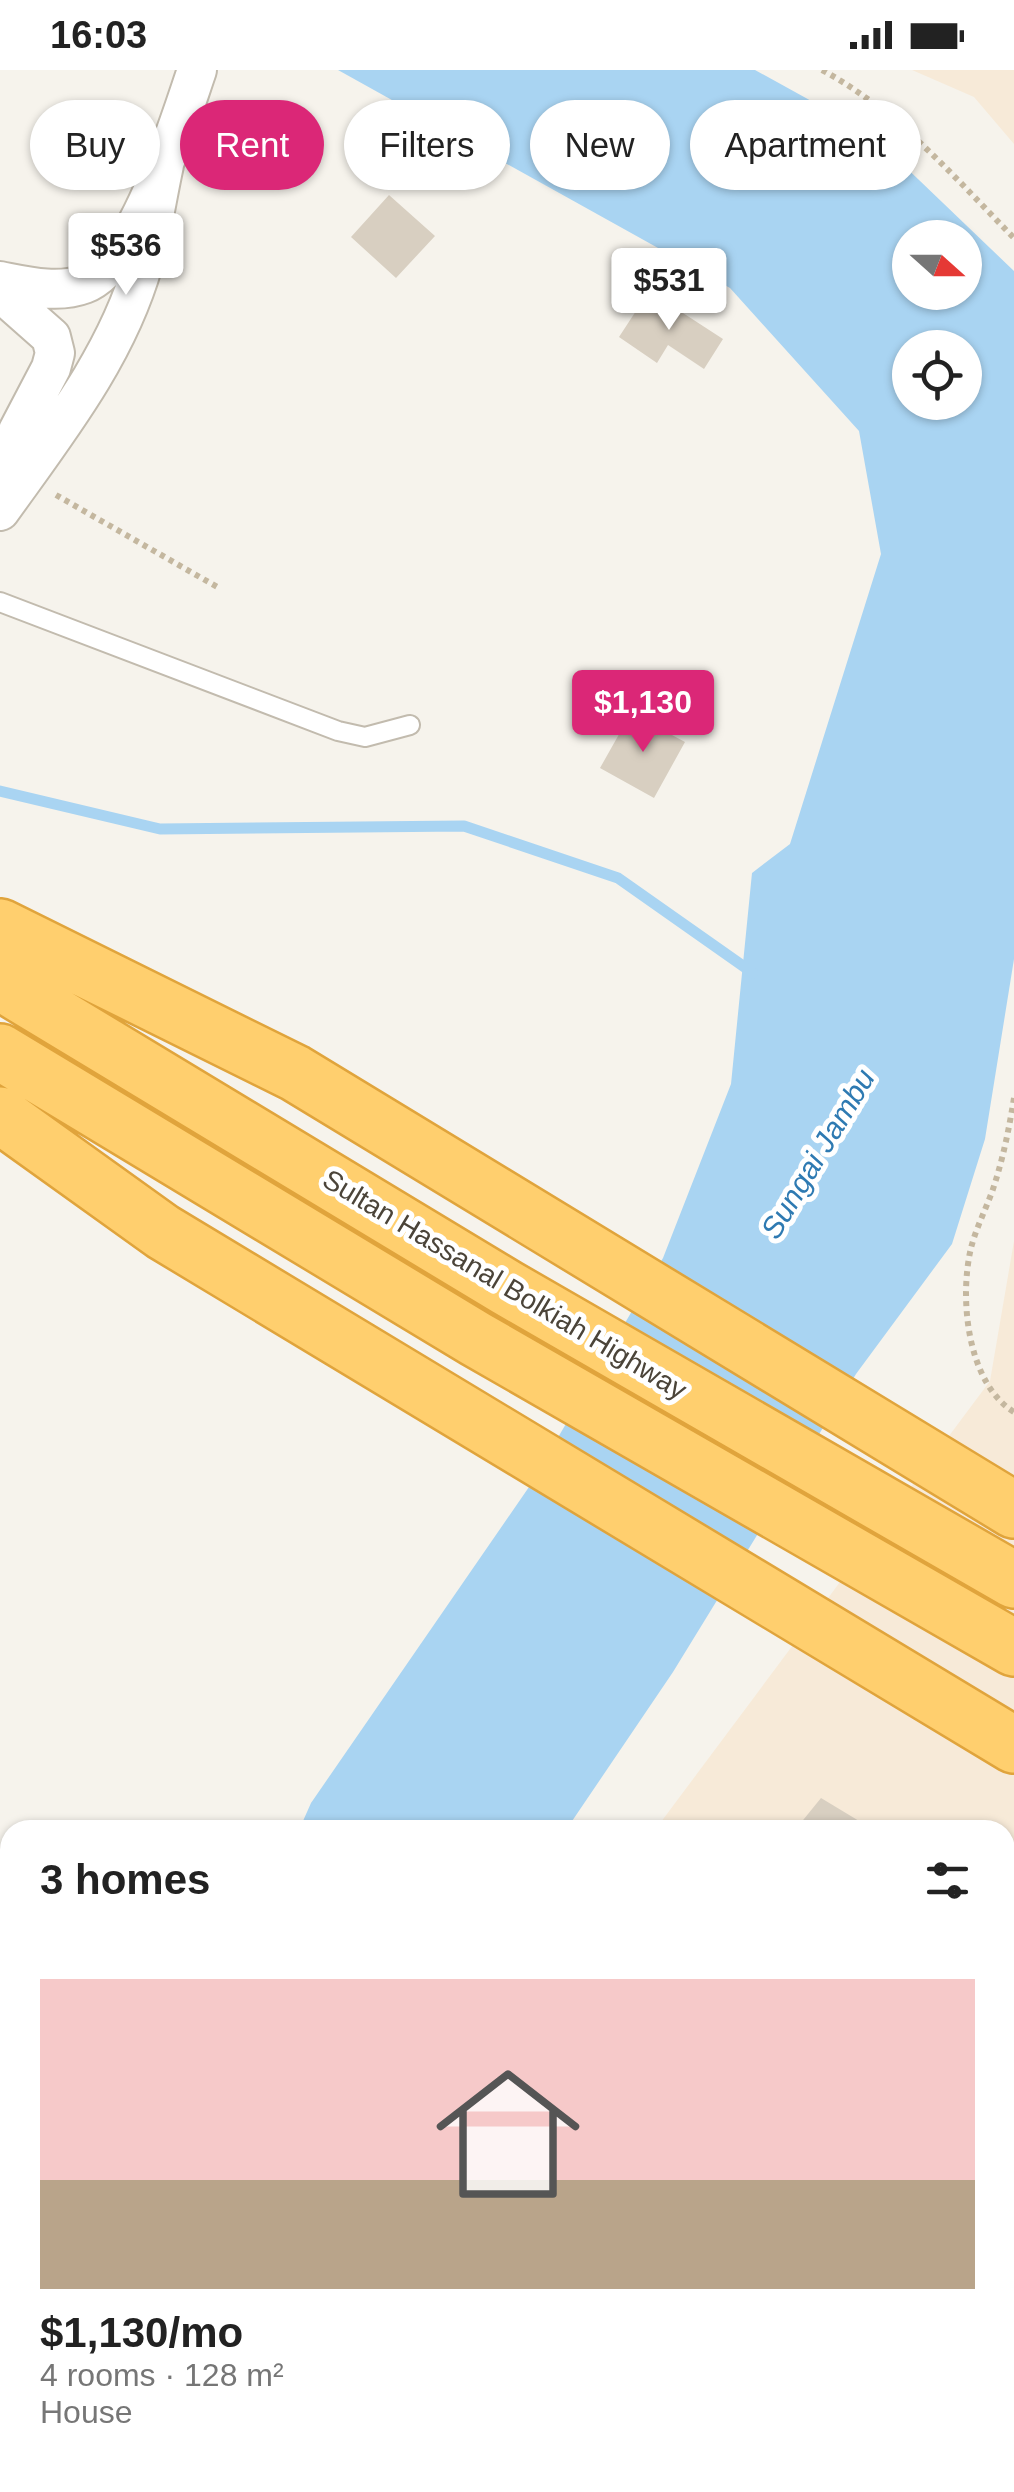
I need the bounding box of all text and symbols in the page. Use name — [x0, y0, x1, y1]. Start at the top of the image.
text: 16:03 — [50, 14, 147, 56]
chip: Buy — [30, 100, 160, 190]
chip: Rent — [180, 100, 324, 190]
chip: Filters — [344, 100, 510, 190]
chip: New — [530, 100, 670, 190]
chip: Apartment — [690, 100, 921, 190]
pin: $536 — [67, 213, 185, 298]
north arrow — [892, 220, 982, 310]
map controls — [892, 220, 982, 420]
text: $536 — [90, 227, 162, 263]
pin: $531 — [610, 248, 728, 333]
text: $531 — [633, 262, 705, 298]
button: locate — [892, 330, 982, 420]
pin: $1,130 — [562, 670, 724, 755]
text: $1,130 — [594, 684, 692, 720]
water label: Sungai Jambu — [754, 1063, 881, 1244]
street label: Sultan Hassanal Bolkiah Highway — [317, 1163, 692, 1406]
icon: filters — [920, 1853, 975, 1908]
text: 3 homes — [40, 1856, 210, 1903]
icon: home — [418, 2044, 598, 2224]
text: $1,130/mo — [40, 2309, 243, 2356]
text: 4 rooms · 128 m² — [40, 2357, 284, 2393]
text: House — [40, 2394, 133, 2430]

